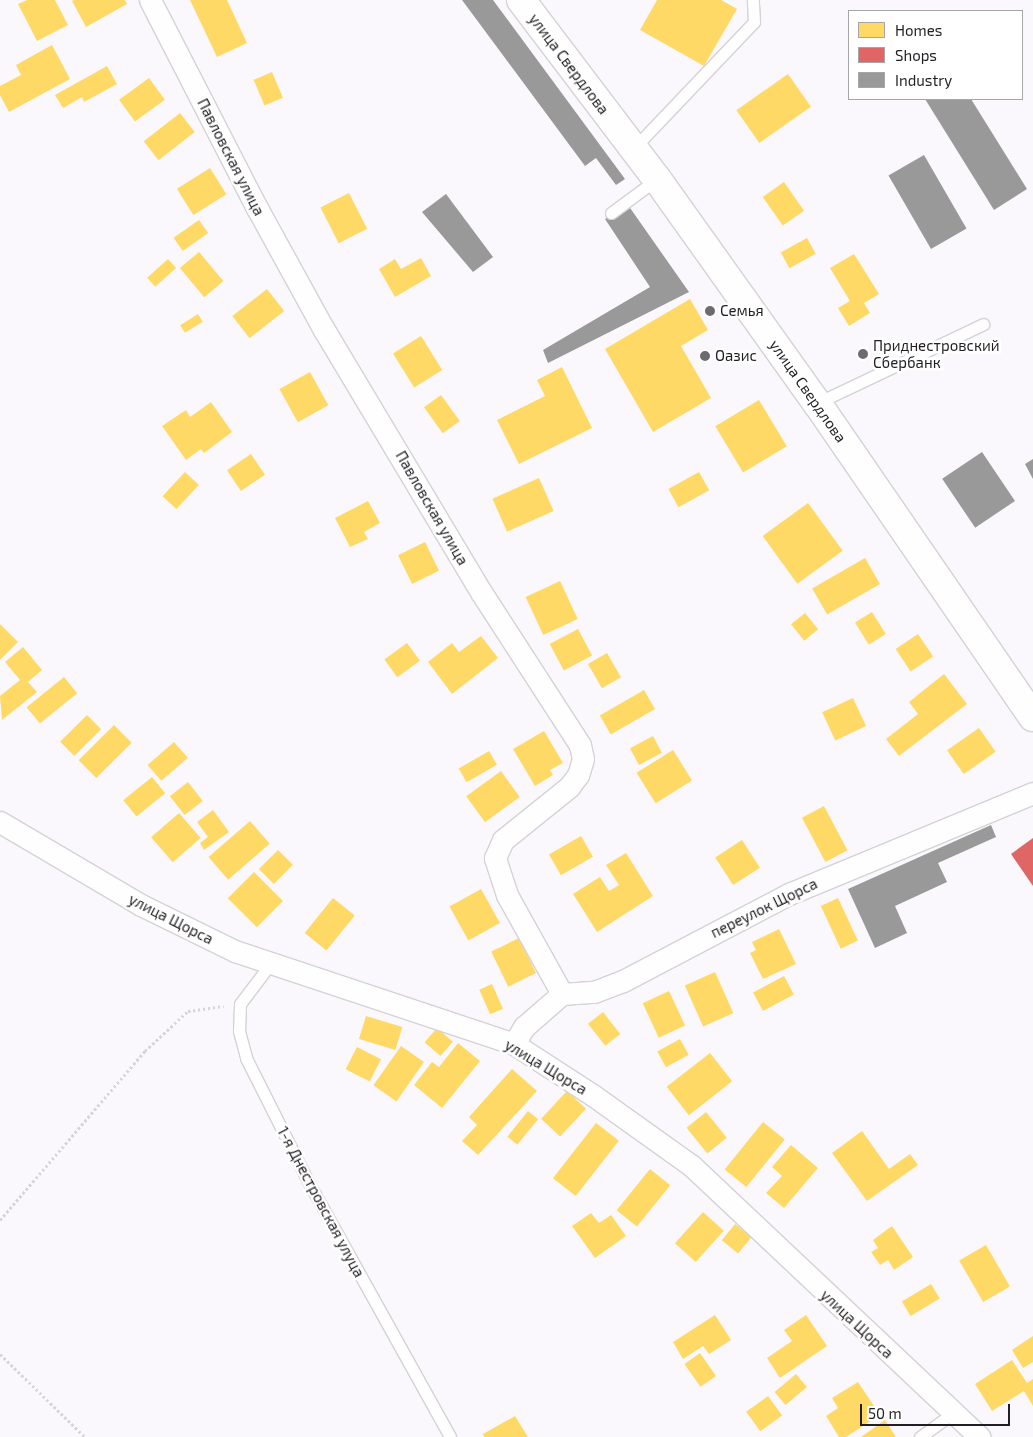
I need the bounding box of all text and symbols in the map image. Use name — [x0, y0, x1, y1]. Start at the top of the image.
street label: улица Свердлова — [525, 10, 613, 118]
legend — [848, 10, 1023, 100]
text: Homes — [895, 21, 942, 39]
text: Shops — [895, 46, 937, 64]
text: Industry — [895, 71, 952, 89]
street label: Павловская улица — [194, 95, 268, 219]
place label: Семья — [720, 302, 764, 320]
marker: Семья — [704, 305, 716, 317]
street label: улица Свердлова — [766, 336, 850, 446]
place label: Приднестровский Сбербанк — [873, 336, 1000, 371]
place label: Оазис — [715, 347, 757, 365]
marker: Приднестровский Сбербанк — [857, 348, 869, 360]
marker: Оазис — [699, 350, 711, 362]
street label: Павловская улица — [392, 448, 472, 568]
street label: переулок Щорса — [708, 874, 820, 942]
street label: улица Щорса — [126, 890, 216, 948]
street label: улица Щорса — [502, 1035, 590, 1099]
street label: 1-я Днестровская улуца — [274, 1124, 368, 1280]
street label: улица Щорса — [817, 1286, 897, 1362]
scale bar — [863, 1394, 1013, 1426]
text: 50 m — [868, 1404, 902, 1422]

